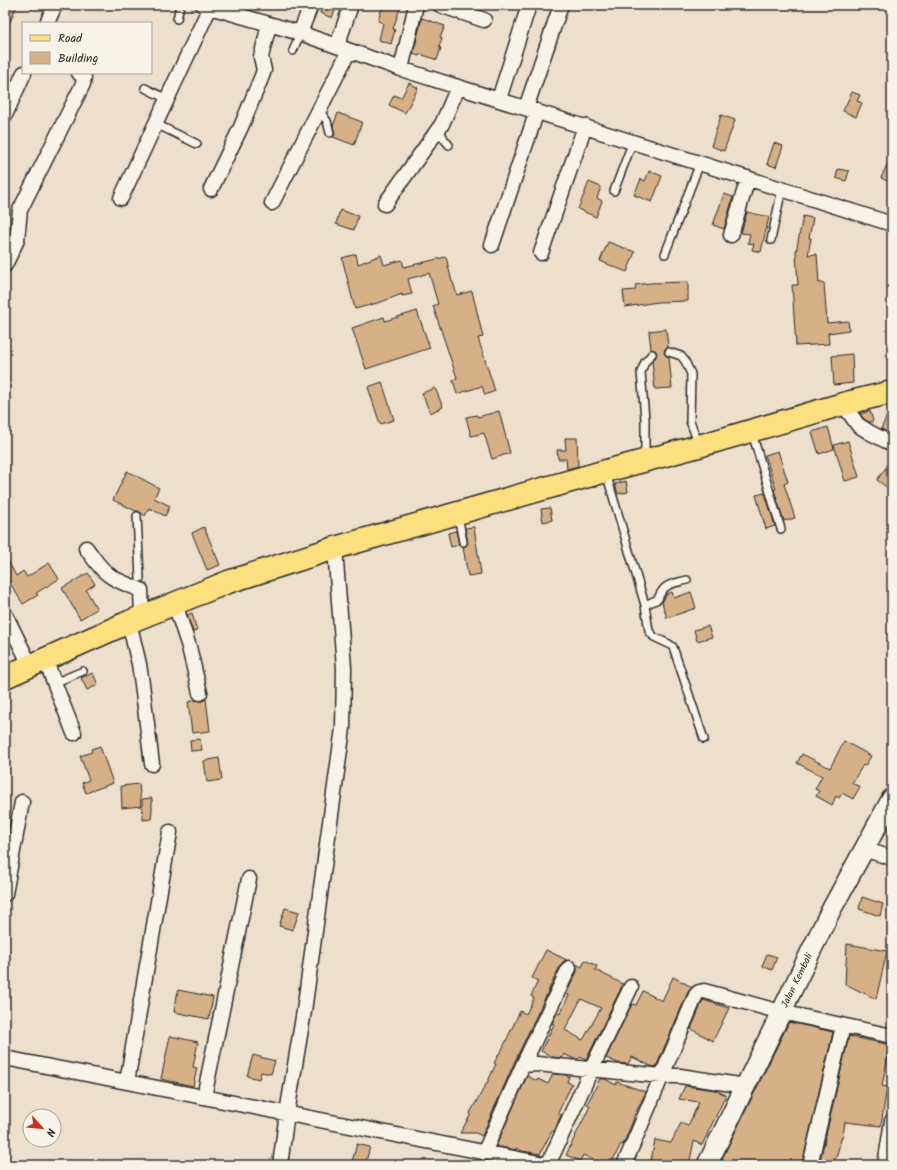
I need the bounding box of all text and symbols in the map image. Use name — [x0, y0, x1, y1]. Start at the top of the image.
legend — [22, 22, 152, 74]
text: Road — [58, 29, 83, 48]
text: Building — [58, 49, 98, 68]
street label: Jalan Kembali — [777, 950, 817, 1010]
north arrow — [22, 1108, 62, 1148]
text: N — [40, 1125, 60, 1139]

